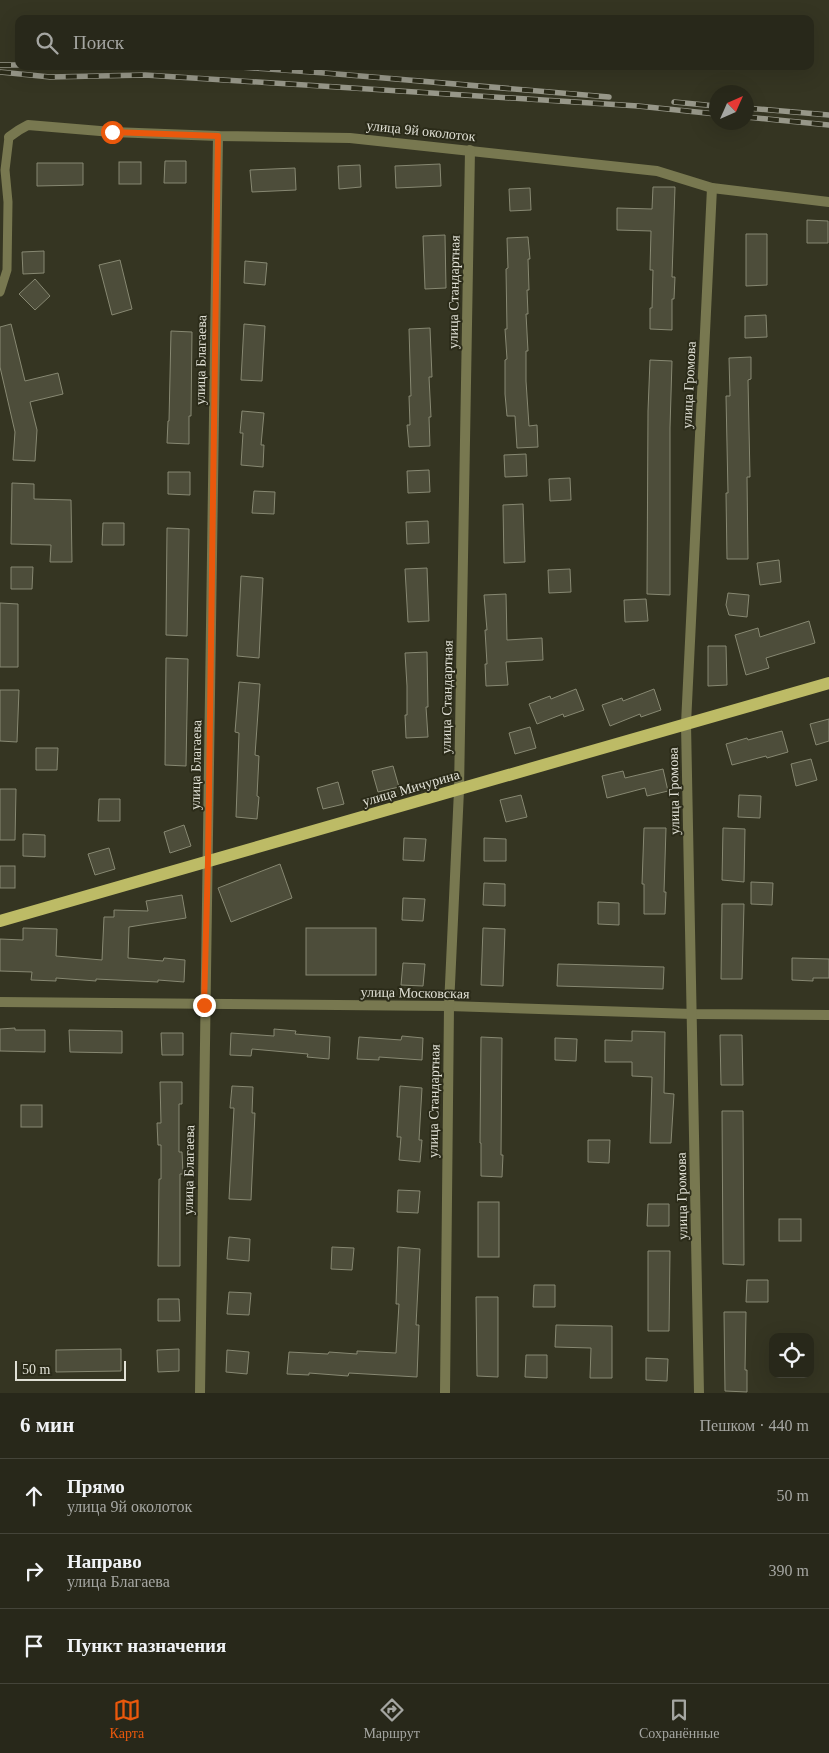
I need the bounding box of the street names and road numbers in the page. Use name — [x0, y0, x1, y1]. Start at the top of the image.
street label: улица 9й околоток — [366, 118, 476, 144]
street label: улица Стандартная — [446, 235, 463, 349]
street label: улица Благаева — [193, 314, 209, 405]
street label: улица Громова — [679, 340, 699, 429]
street label: улица Стандартная — [439, 640, 456, 754]
street label: улица Благаева — [188, 719, 204, 810]
street label: улица Громова — [666, 746, 682, 835]
street label: улица Мичурина — [361, 767, 462, 809]
street label: улица Московская — [360, 985, 470, 1001]
street label: улица Стандартная — [426, 1044, 443, 1158]
street label: улица Благаева — [181, 1124, 197, 1215]
street label: улица Громова — [674, 1151, 690, 1240]

